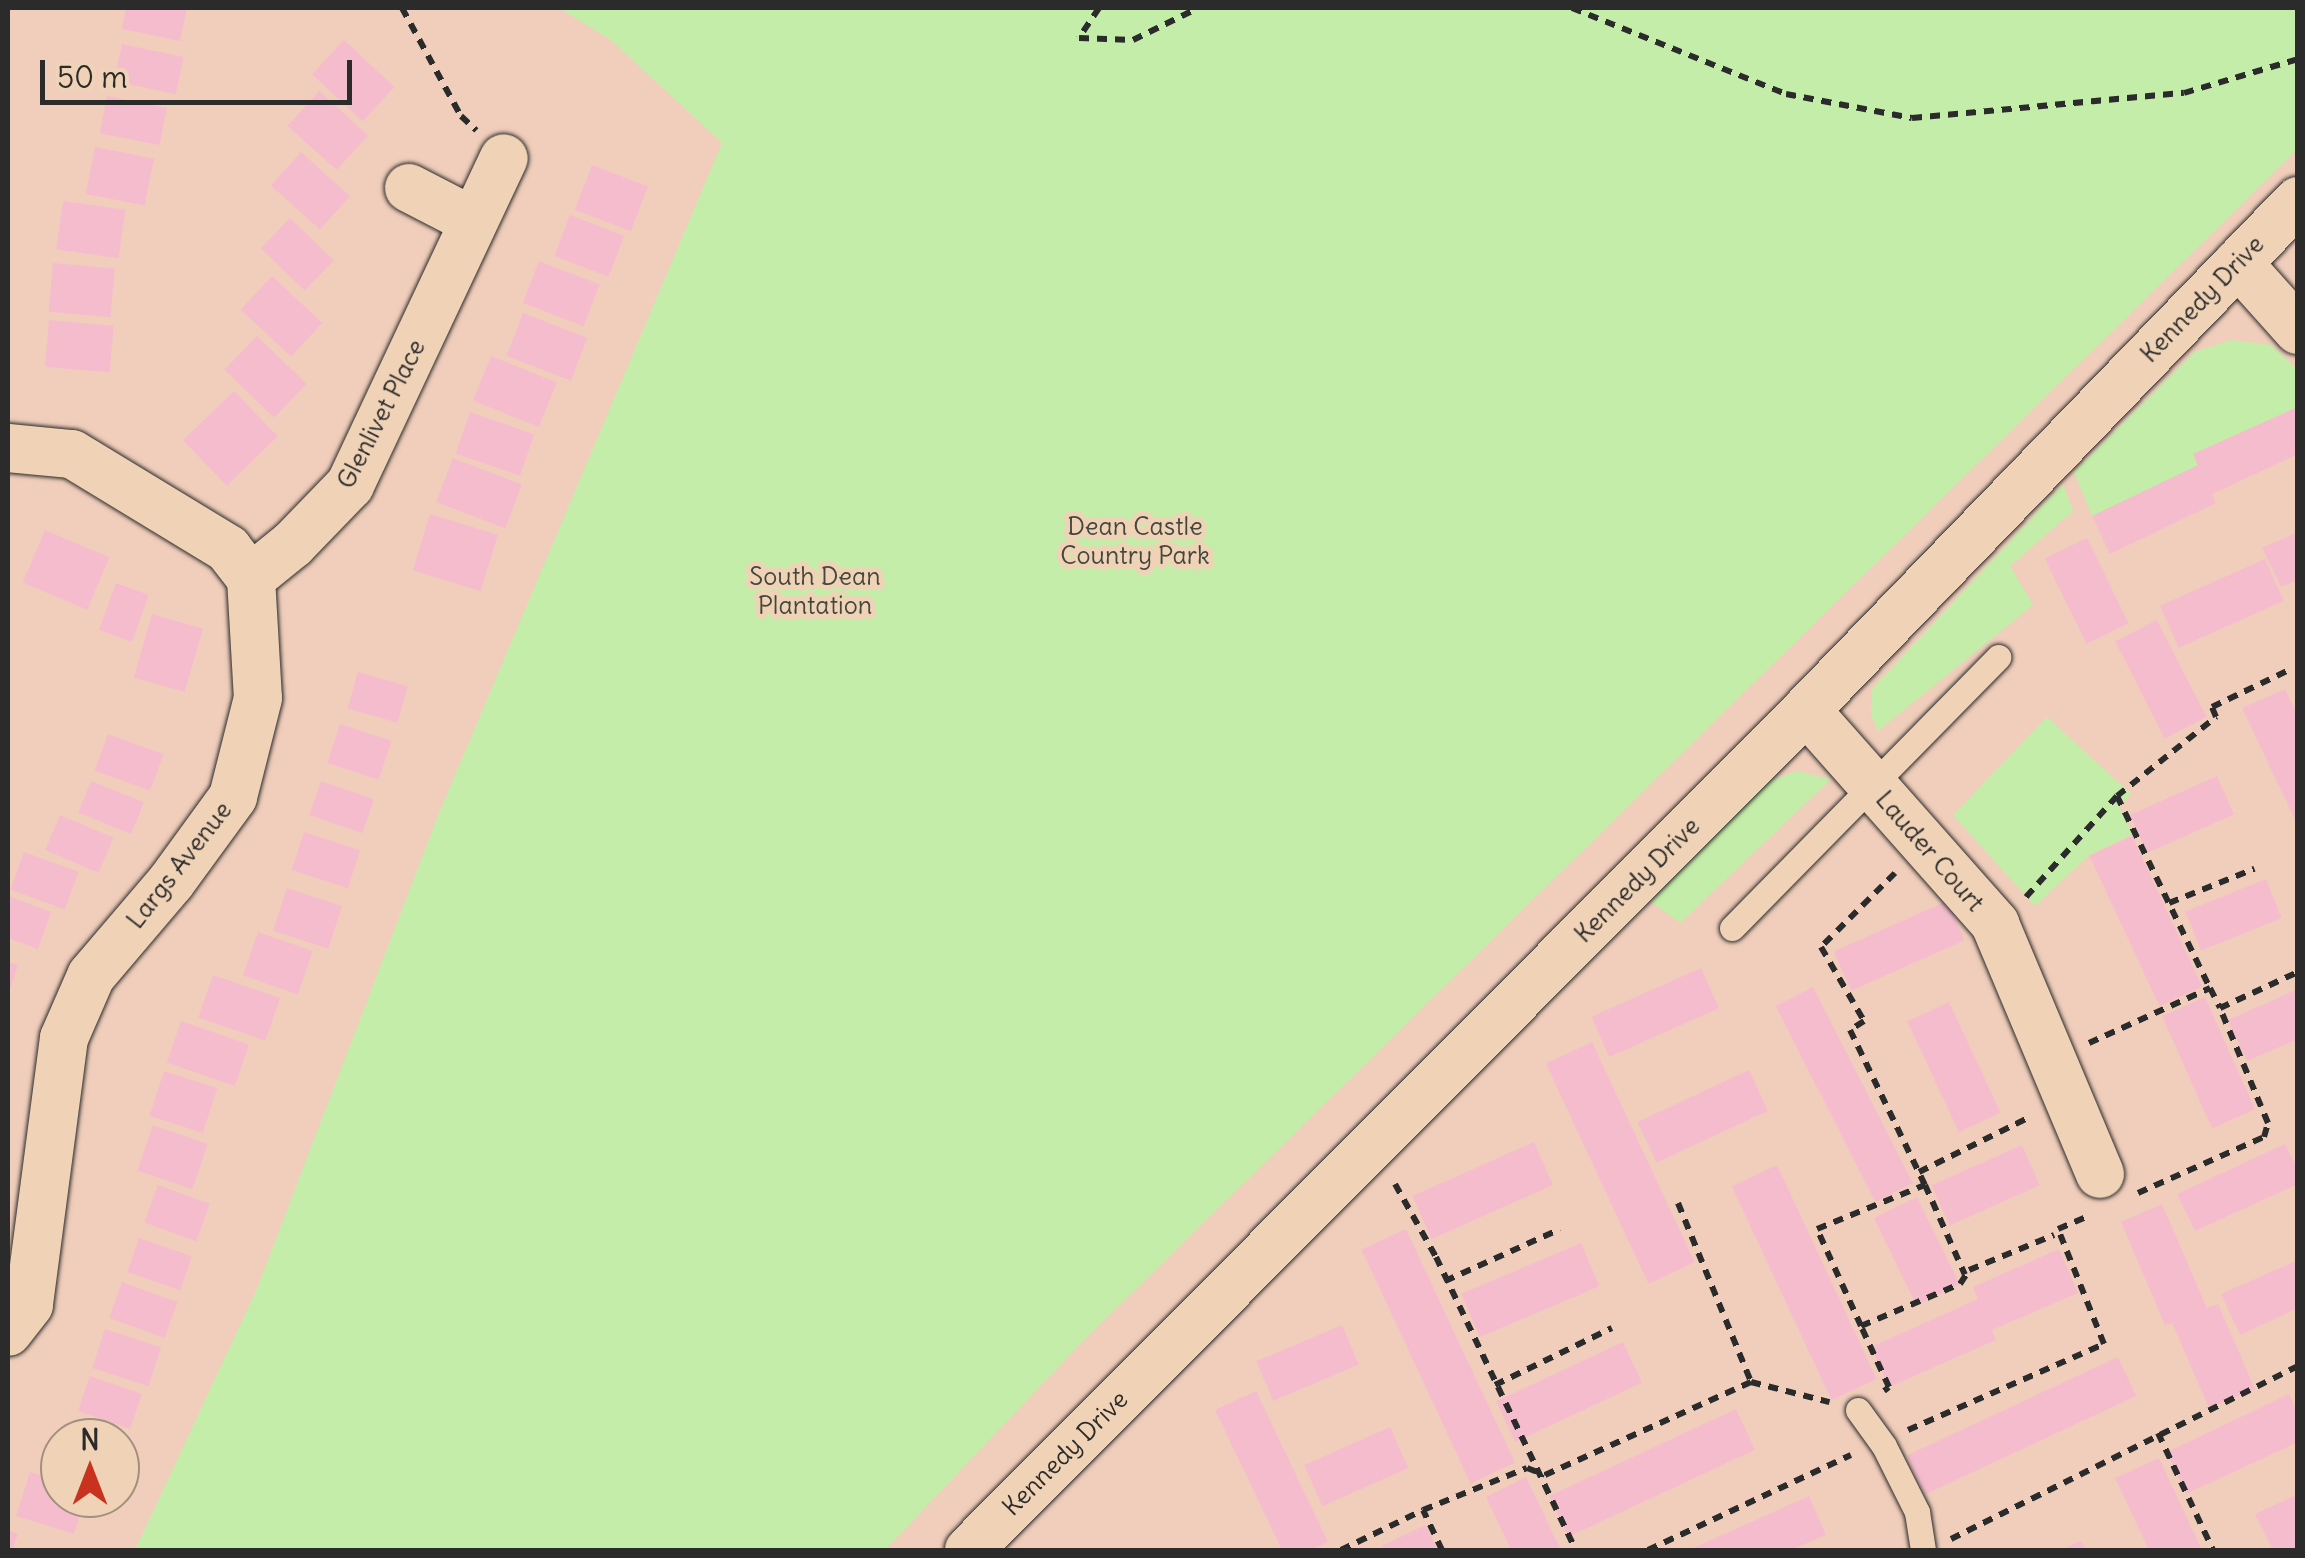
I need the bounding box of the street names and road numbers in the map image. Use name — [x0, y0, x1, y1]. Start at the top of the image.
street label: Kennedy Drive — [2134, 229, 2270, 369]
street label: Glenlivet Place — [331, 334, 431, 494]
street label: Lauder Court — [1870, 785, 1990, 917]
street label: Largs Avenue — [120, 796, 238, 934]
street label: Kennedy Drive — [1568, 811, 1706, 949]
street label: Kennedy Drive — [996, 1384, 1134, 1522]

